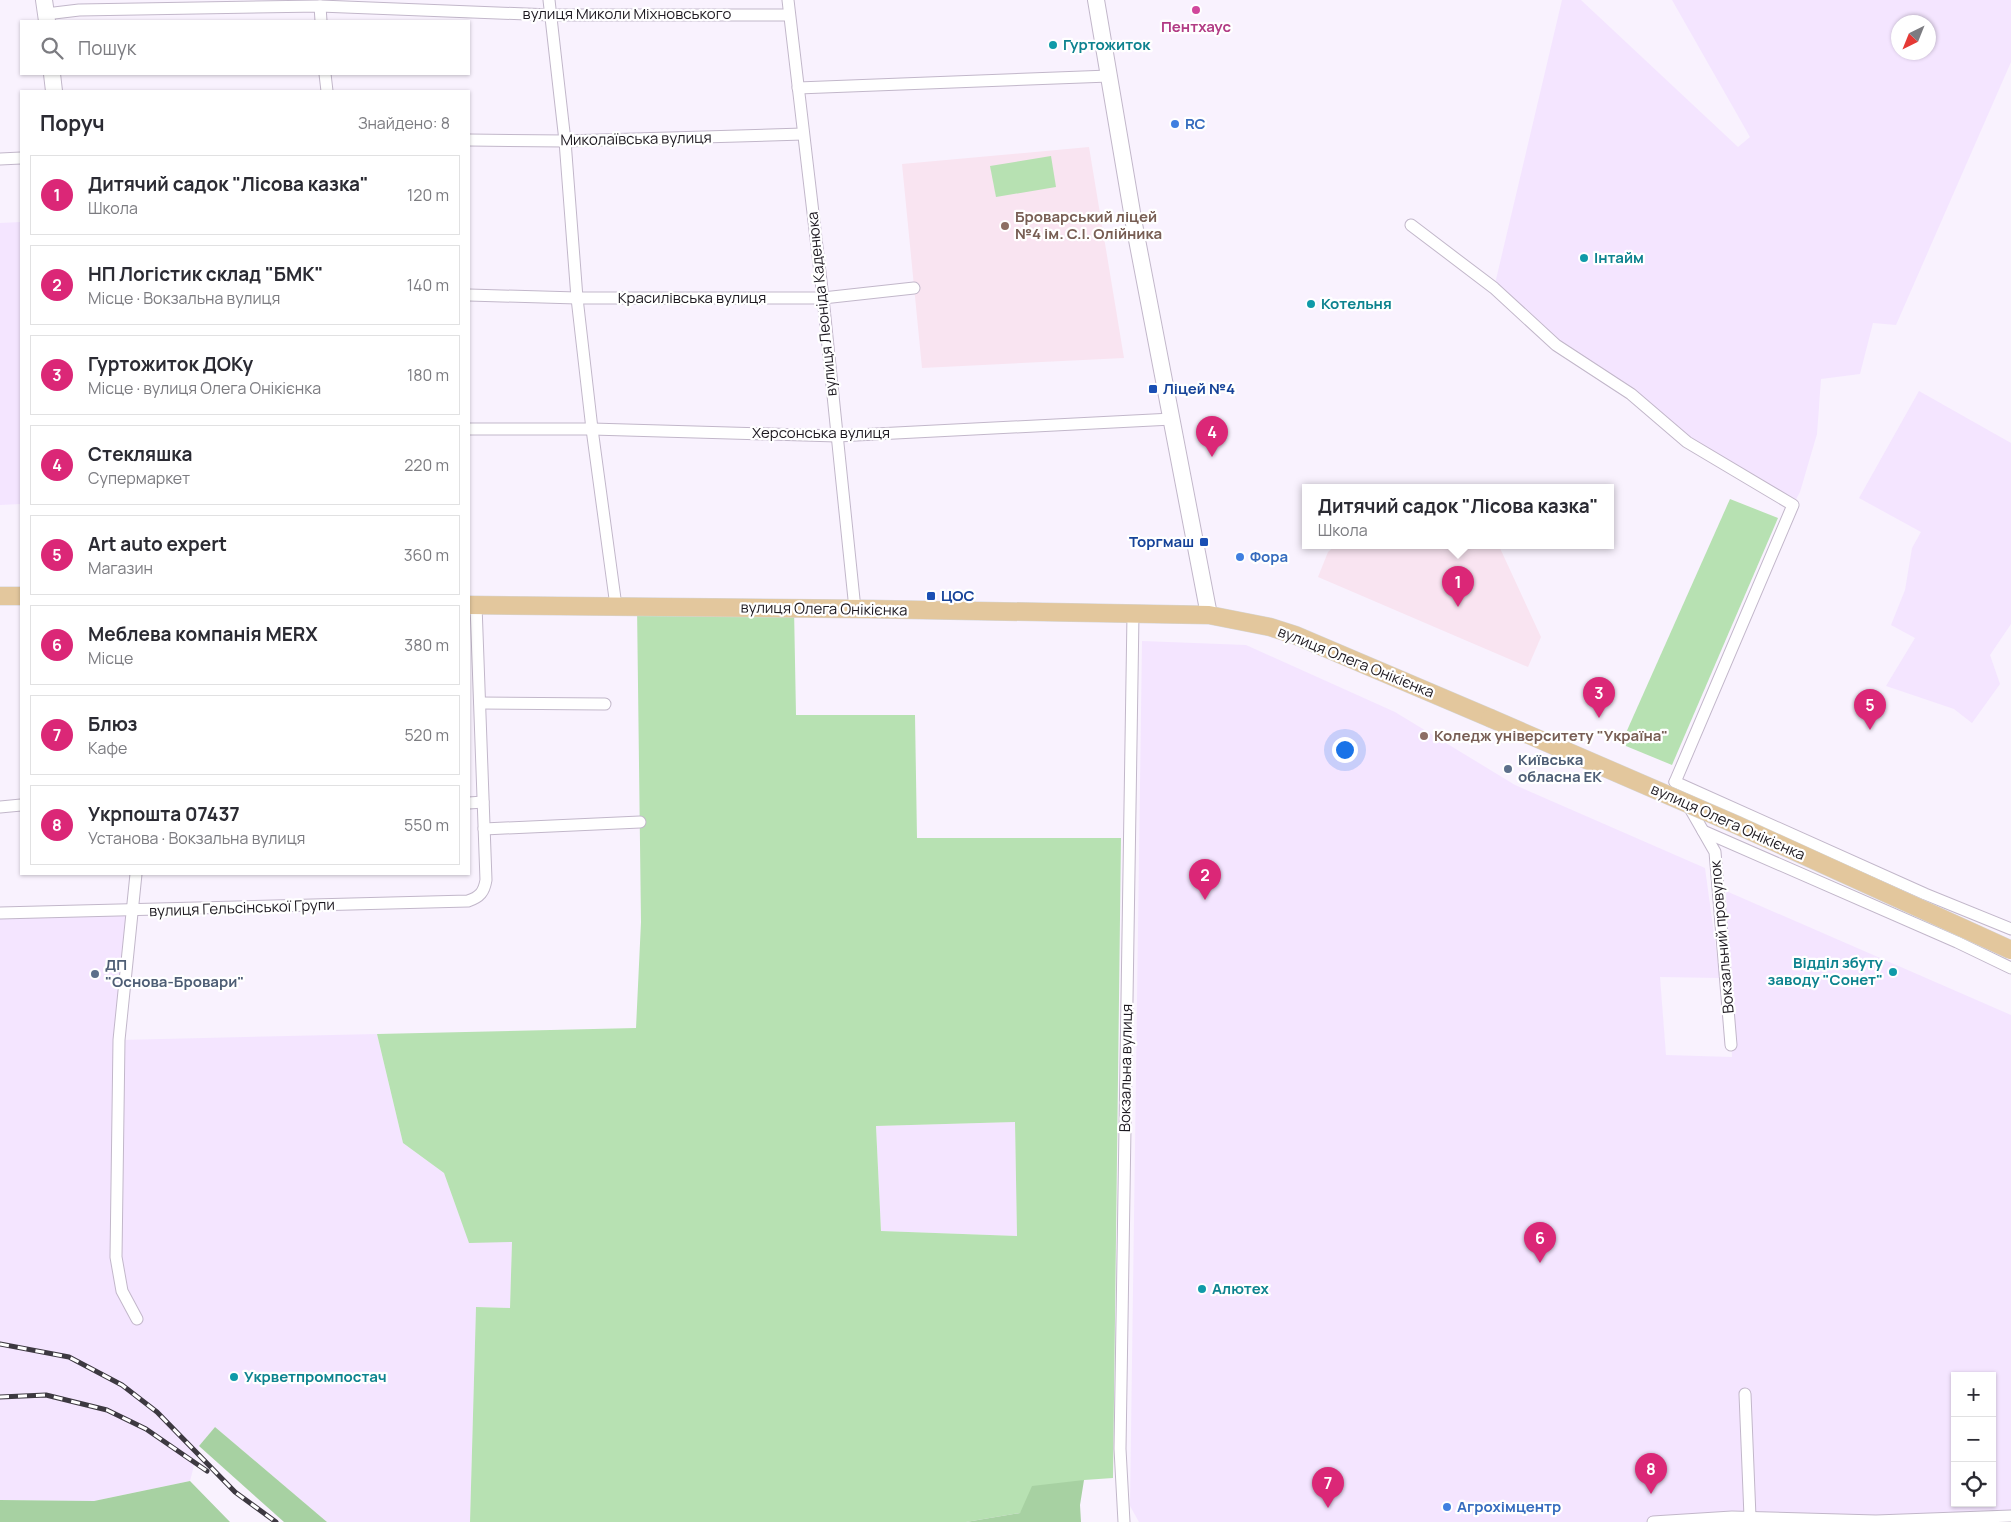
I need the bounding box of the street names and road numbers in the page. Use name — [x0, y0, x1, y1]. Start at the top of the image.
street label: вулиця Миколи Міхновського — [523, 3, 732, 24]
street label: Миколаївська вулиця — [560, 127, 712, 150]
street label: вулиця Леоніда Каденюка — [801, 211, 842, 397]
street label: Красилівська вулиця — [618, 287, 766, 308]
street label: Херсонська вулиця — [752, 422, 890, 443]
street label: вулиця Олега Онікієнка — [740, 597, 908, 620]
street label: вулиця Олега Онікієнка — [1275, 621, 1437, 703]
street label: вулиця Олега Онікієнка — [1648, 778, 1809, 865]
street label: Вокзальний провулок — [1704, 859, 1739, 1015]
street label: вулиця Гельсінської Групи — [149, 894, 335, 921]
street label: Вокзальна вулиця — [1114, 1004, 1137, 1132]

